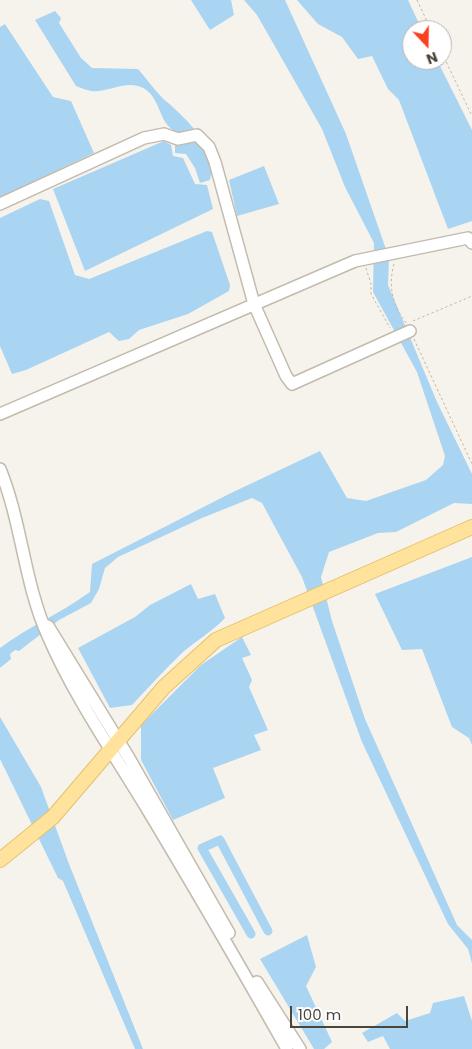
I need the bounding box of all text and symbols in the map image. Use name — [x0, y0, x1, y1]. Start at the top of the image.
north arrow — [402, 20, 452, 70]
text: N — [424, 47, 441, 69]
scale bar — [292, 996, 410, 1028]
text: 100 m — [298, 1004, 341, 1025]

